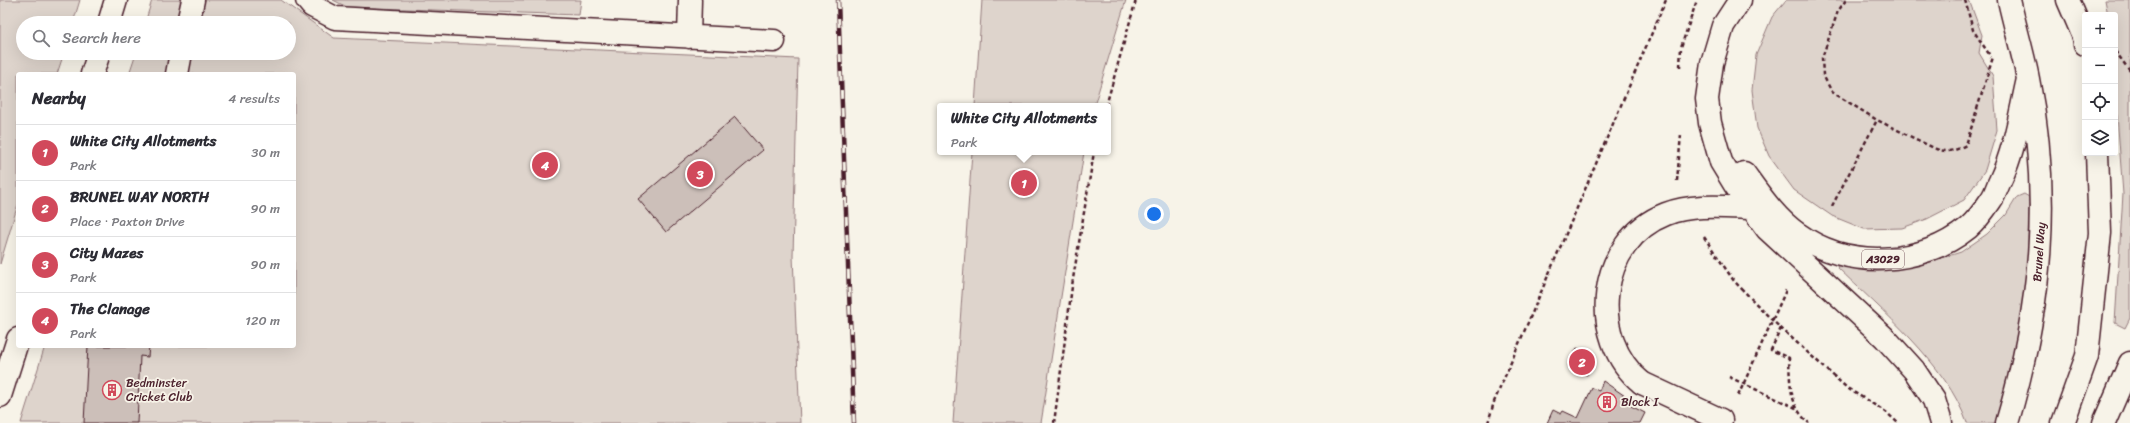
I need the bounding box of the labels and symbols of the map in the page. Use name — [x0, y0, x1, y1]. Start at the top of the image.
pin: 4 — [532, 150, 558, 180]
pin: 3 — [687, 159, 713, 189]
pin: 1 — [1011, 168, 1037, 198]
your location — [1144, 204, 1164, 224]
street label: Brunel Way — [2026, 221, 2052, 282]
road number: A3029 — [1862, 250, 1904, 268]
pin: 2 — [1569, 347, 1595, 377]
place label: Bedminster Cricket Club — [126, 372, 193, 408]
building icon: Bedminster Cricket Club — [101, 379, 123, 401]
building icon: Block I — [1596, 391, 1618, 413]
place label: Block I — [1621, 391, 1660, 413]

